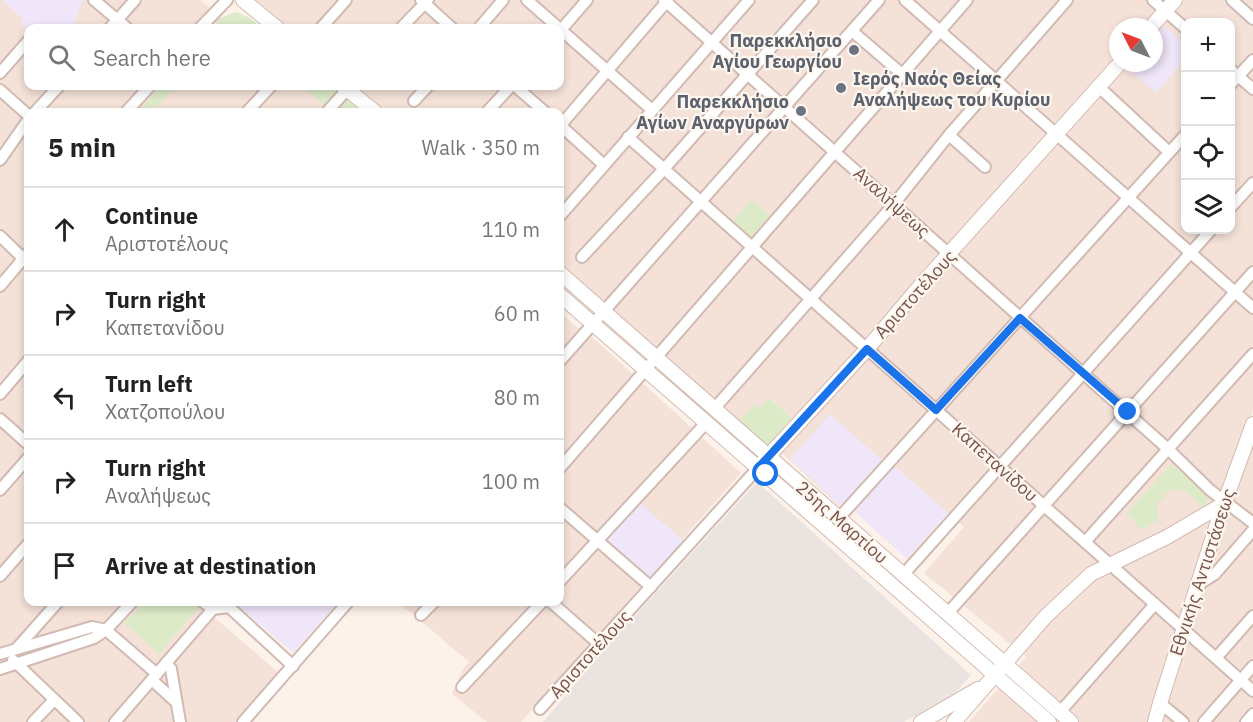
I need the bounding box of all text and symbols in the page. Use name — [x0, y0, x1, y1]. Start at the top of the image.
north arrow — [1109, 18, 1163, 72]
map controls — [1181, 18, 1235, 234]
button: + — [1181, 18, 1235, 72]
search box — [24, 24, 564, 90]
place label: Παρεκκλήσιο Αγίου Γεωργίου — [712, 29, 842, 73]
icon: search — [45, 41, 78, 74]
text: Search here — [93, 43, 211, 72]
marker: Παρεκκλήσιο Αγίου Γεωργίου — [847, 43, 861, 57]
place label: Ιερός Ναός Θείας Αναλήψεως του Κυρίου — [853, 67, 1050, 111]
button: − — [1181, 72, 1235, 126]
marker: Ιερός Ναός Θείας Αναλήψεως του Κυρίου — [834, 81, 848, 95]
place label: Παρεκκλήσιο Αγίων Αναργύρων — [636, 90, 789, 134]
marker: Παρεκκλήσιο Αγίων Αναργύρων — [794, 104, 808, 118]
button: locate — [1181, 126, 1235, 180]
text: 5 min — [48, 130, 116, 164]
text: Walk · 350 m — [422, 134, 540, 161]
street label: Αναλήψεως — [849, 162, 935, 243]
button: layers — [1181, 180, 1235, 234]
text: Continue — [105, 201, 198, 230]
icon: ahead — [48, 213, 81, 246]
text: 110 m — [482, 216, 540, 243]
text: Αριστοτέλους — [105, 230, 229, 257]
street label: Αριστοτέλους — [869, 245, 961, 343]
text: Turn right — [105, 285, 206, 314]
icon: right — [48, 297, 81, 330]
text: 60 m — [494, 300, 540, 327]
text: Καπετανίδου — [105, 314, 225, 341]
text: Turn left — [105, 369, 193, 398]
icon: left — [48, 381, 81, 414]
text: 80 m — [494, 384, 540, 411]
text: Χατζοπούλου — [105, 398, 225, 425]
route end — [1114, 398, 1140, 424]
street label: Καπετανίδου — [947, 417, 1043, 507]
text: Turn right — [105, 453, 206, 482]
route start — [752, 460, 778, 486]
icon: right — [48, 465, 81, 498]
text: 100 m — [482, 468, 540, 495]
street label: 25ης Μαρτίου — [791, 476, 893, 568]
text: Αναλήψεως — [105, 482, 211, 509]
street label: Εθνικής Αντιστάσεως — [1164, 485, 1240, 658]
icon: arrive — [48, 549, 81, 582]
text: Arrive at destination — [105, 551, 316, 580]
street label: Αριστοτέλους — [544, 605, 636, 703]

